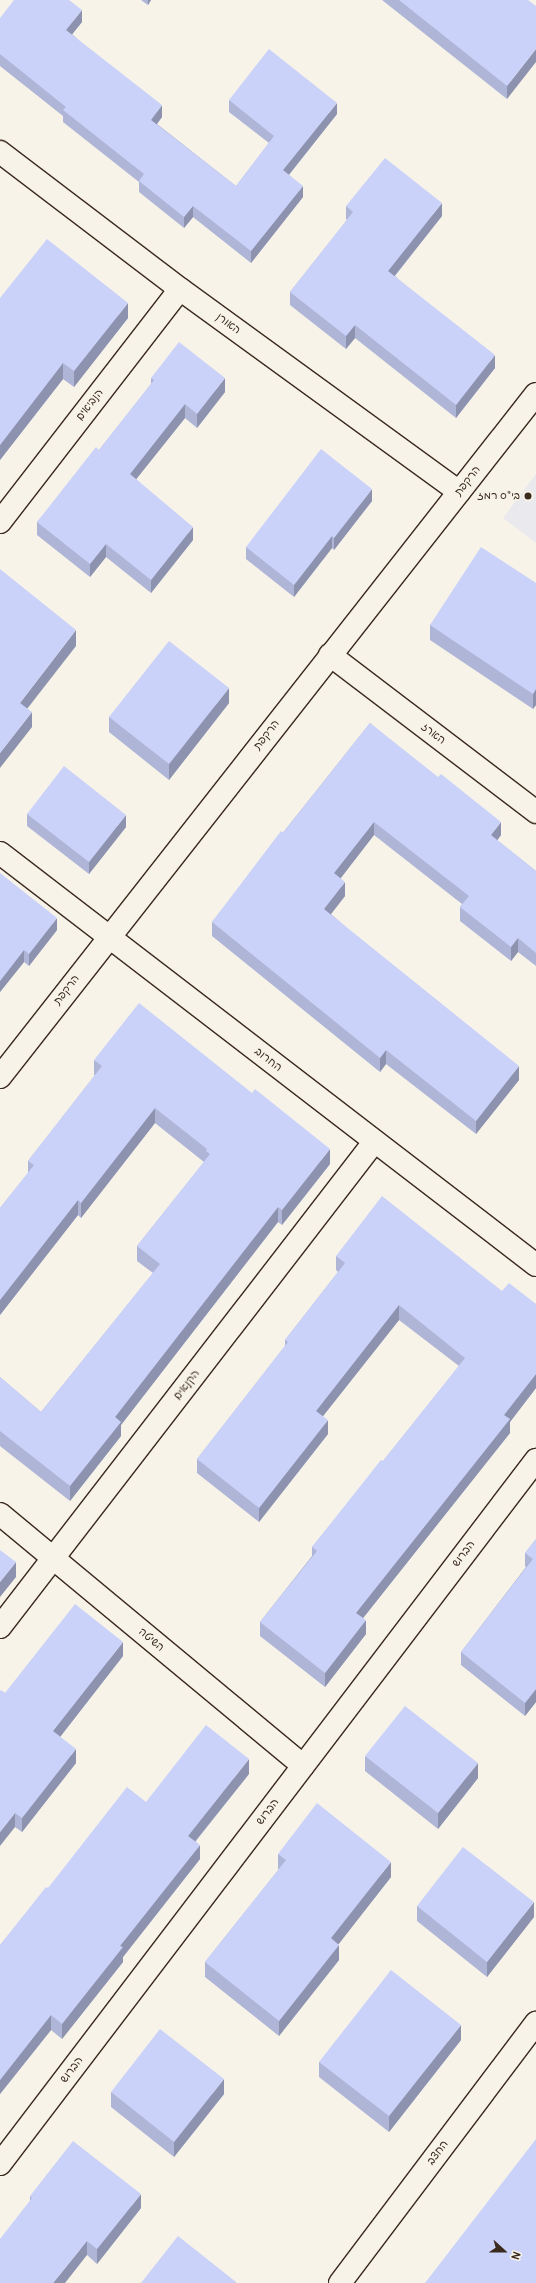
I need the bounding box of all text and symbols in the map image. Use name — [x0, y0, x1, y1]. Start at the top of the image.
street label: האורן — [213, 311, 243, 337]
street label: הנביאים — [74, 387, 106, 423]
street label: הרקפת — [452, 463, 484, 499]
place label: בי"ס רמז — [477, 489, 520, 503]
marker: בי"ס רמז — [523, 491, 533, 501]
street label: הרקפת — [251, 717, 283, 753]
street label: הארז — [418, 721, 448, 747]
street label: הרקפת — [51, 972, 83, 1008]
street label: החרוב — [252, 1045, 284, 1075]
street label: הקנאים — [171, 1367, 203, 1403]
street label: הברוש — [450, 1538, 478, 1570]
street label: השיטה — [135, 1625, 167, 1655]
street label: הברוש — [254, 1796, 282, 1828]
street label: הברוש — [58, 2054, 86, 2086]
street label: החצב — [425, 2138, 451, 2168]
north arrow — [484, 2231, 524, 2271]
text: N — [508, 2250, 523, 2261]

